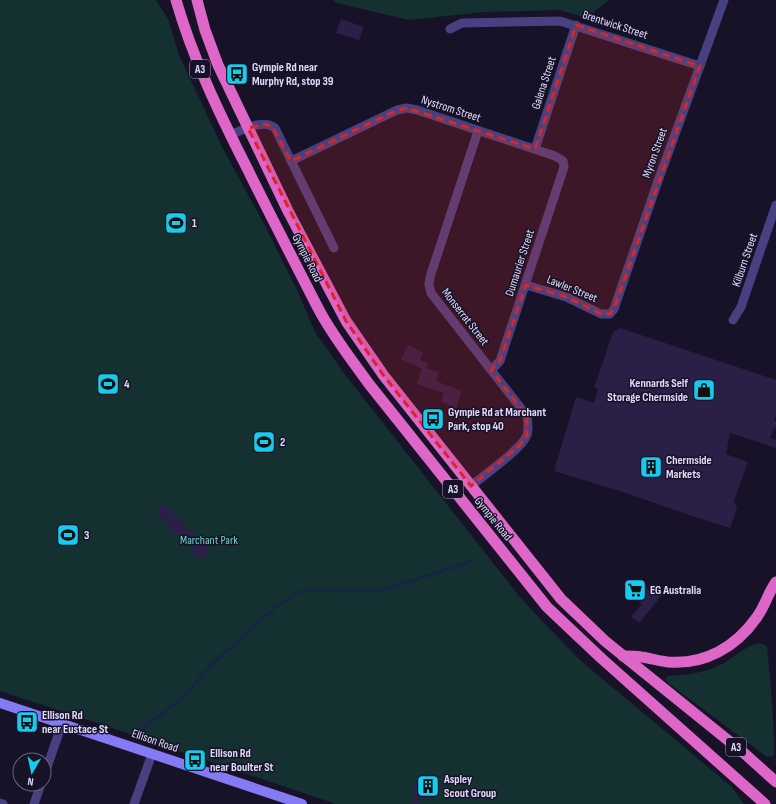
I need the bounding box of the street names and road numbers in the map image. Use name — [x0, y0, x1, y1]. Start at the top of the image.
street label: Brentwick Street — [580, 7, 650, 43]
street label: Galena Street — [528, 54, 560, 111]
road number: A3 — [190, 60, 210, 78]
street label: Nystrom Street — [419, 92, 483, 126]
street label: Myron Street — [639, 126, 671, 180]
street label: Dumaurier Street — [502, 227, 538, 298]
street label: Gympie Road — [288, 231, 326, 285]
street label: Kilburn Street — [729, 231, 761, 289]
street label: Lawler Street — [544, 272, 600, 306]
street label: Monserrat Street — [438, 285, 492, 349]
road number: A3 — [443, 480, 463, 498]
street label: Gympie Road — [471, 494, 515, 544]
street label: Ellison Road — [130, 726, 180, 756]
road number: A3 — [726, 738, 746, 756]

